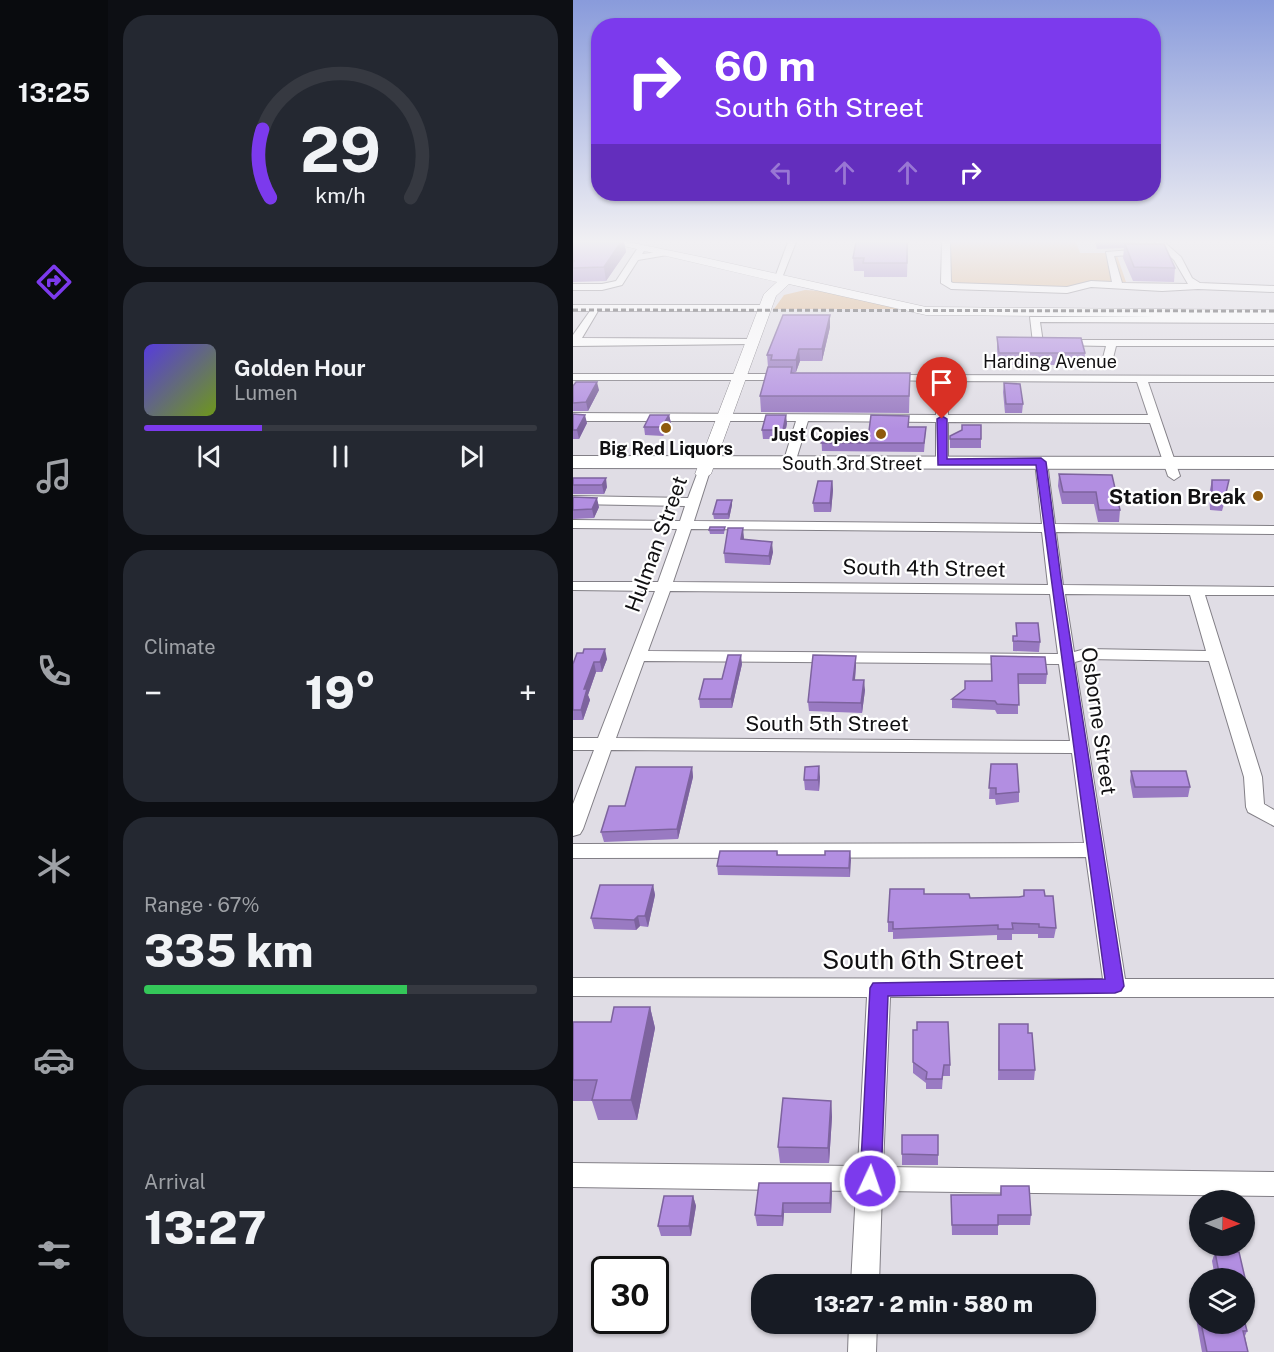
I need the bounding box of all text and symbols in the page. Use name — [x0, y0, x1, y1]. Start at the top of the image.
text: 60 m — [714, 41, 816, 90]
icon: right — [615, 42, 693, 120]
text: 13:25 — [18, 76, 90, 108]
text: South 6th Street — [714, 91, 924, 123]
text: 29 — [300, 113, 381, 186]
icon: left — [765, 156, 798, 189]
icon: ahead — [828, 156, 861, 189]
icon: ahead — [891, 156, 924, 189]
icon: right — [954, 156, 987, 189]
text: km/h — [315, 184, 366, 209]
icon: directions — [33, 261, 75, 303]
street label: Harding Avenue — [983, 351, 1117, 372]
text: Golden Hour — [234, 355, 365, 381]
pin — [916, 357, 967, 419]
icon: arrive — [925, 366, 958, 399]
text: Lumen — [234, 381, 298, 405]
marker: Big Red Liquors — [659, 421, 673, 435]
place label: Just Copies — [771, 424, 869, 445]
marker: Just Copies — [874, 427, 888, 441]
place label: Big Red Liquors — [599, 438, 733, 459]
icon: previous — [193, 440, 226, 473]
icon: pause — [324, 440, 357, 473]
icon: next — [455, 440, 488, 473]
street label: South 3rd Street — [782, 453, 922, 474]
icon: music — [33, 455, 75, 497]
street label: Hulman Street — [620, 473, 692, 615]
place label: Station Break — [1109, 484, 1246, 509]
marker: Station Break — [1251, 489, 1265, 503]
street label: South 4th Street — [842, 554, 1006, 582]
text: Climate — [144, 635, 216, 659]
street label: Osborne Street — [1076, 646, 1122, 796]
icon: phone — [33, 650, 75, 692]
text: 19° — [305, 666, 376, 719]
text: − — [144, 674, 162, 712]
text: + — [519, 674, 537, 712]
street label: South 5th Street — [745, 711, 909, 736]
icon: climate — [33, 845, 75, 887]
text: Range · 67% — [144, 893, 260, 917]
text: 335 km — [144, 924, 313, 977]
street label: South 6th Street — [822, 944, 1024, 975]
icon: car — [33, 1039, 75, 1081]
position arrow — [838, 1149, 902, 1213]
text: Arrival — [144, 1170, 206, 1194]
north arrow — [1189, 1190, 1255, 1256]
map controls — [1189, 1190, 1255, 1334]
text: 13:27 — [144, 1201, 266, 1254]
icon: filters — [33, 1234, 75, 1276]
speed limit sign: 30 — [591, 1256, 669, 1334]
button: layers — [1189, 1268, 1255, 1334]
text: 13:27 · 2 min · 580 m — [814, 1291, 1033, 1317]

